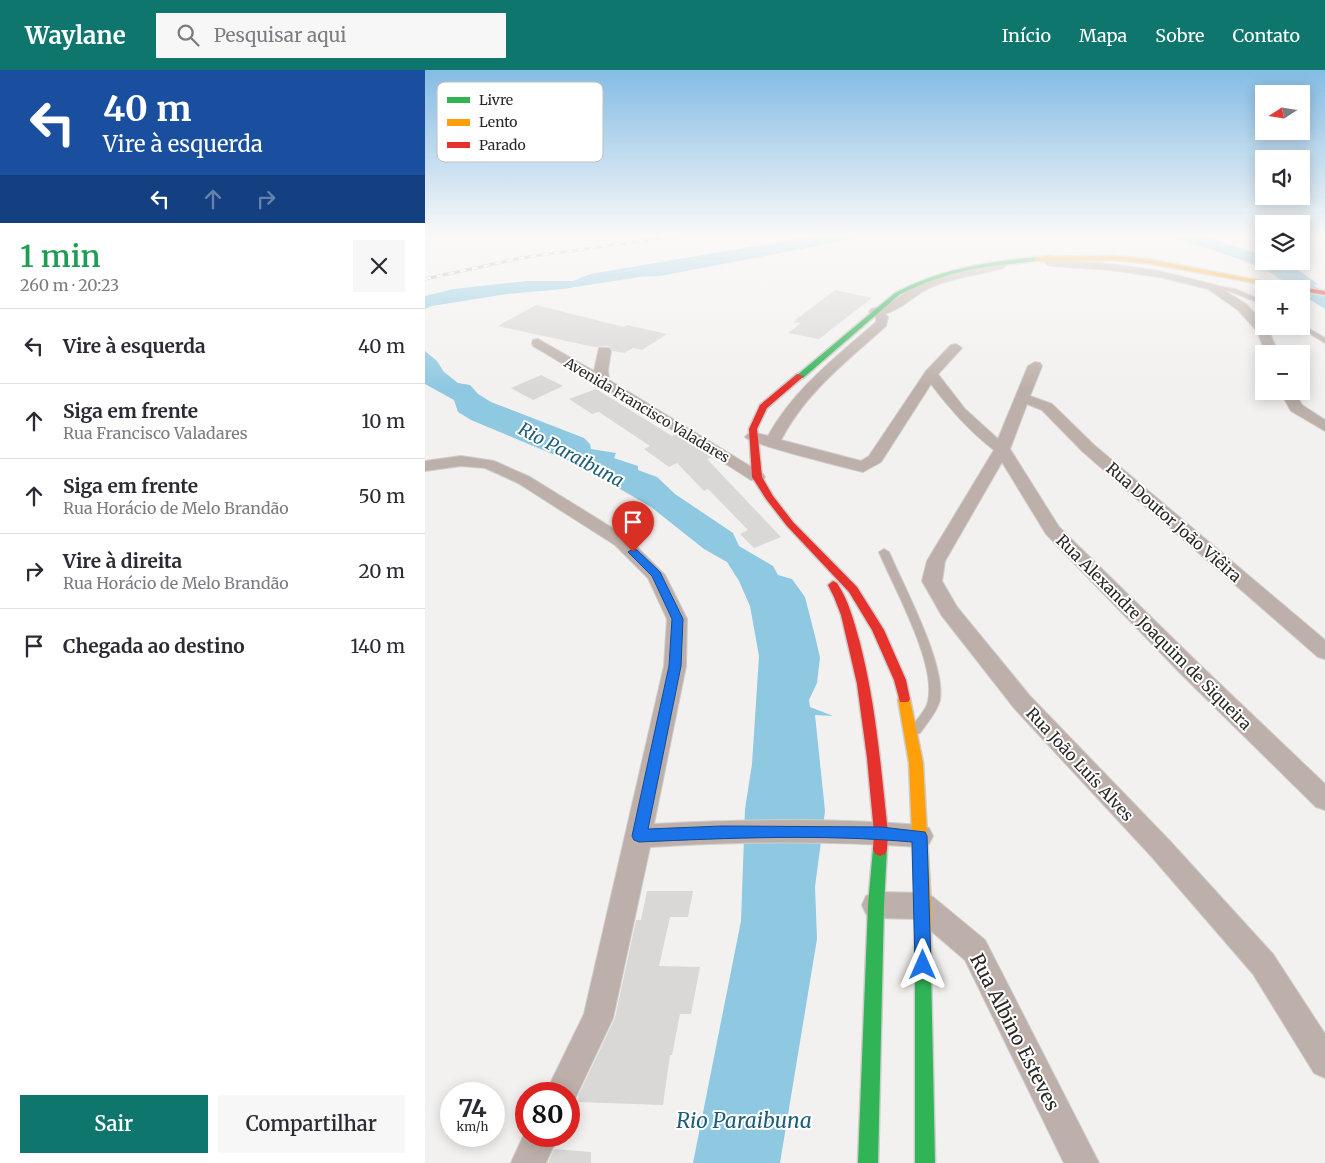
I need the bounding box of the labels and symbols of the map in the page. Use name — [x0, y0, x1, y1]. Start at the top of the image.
legend — [437, 82, 603, 162]
north arrow — [1255, 85, 1310, 140]
text: Livre — [479, 91, 513, 109]
text: Lento — [479, 113, 518, 131]
text: Parado — [479, 136, 526, 154]
street label: Avenida Francisco Valadares — [560, 353, 733, 467]
water label: Rio Paraibuna — [515, 417, 628, 492]
street label: Rua Doutor João Viêira — [1102, 458, 1246, 586]
pin — [612, 501, 654, 552]
street label: Rua Alexandre Joaquim de Siqueira — [1052, 530, 1256, 734]
street label: Rua João Luís Alves — [1022, 703, 1138, 825]
position arrow — [896, 938, 948, 990]
street label: Rua Albino Esteves — [965, 949, 1065, 1115]
speed limit sign: 80 — [515, 1082, 580, 1147]
water label: Rio Paraibuna — [676, 1107, 812, 1134]

